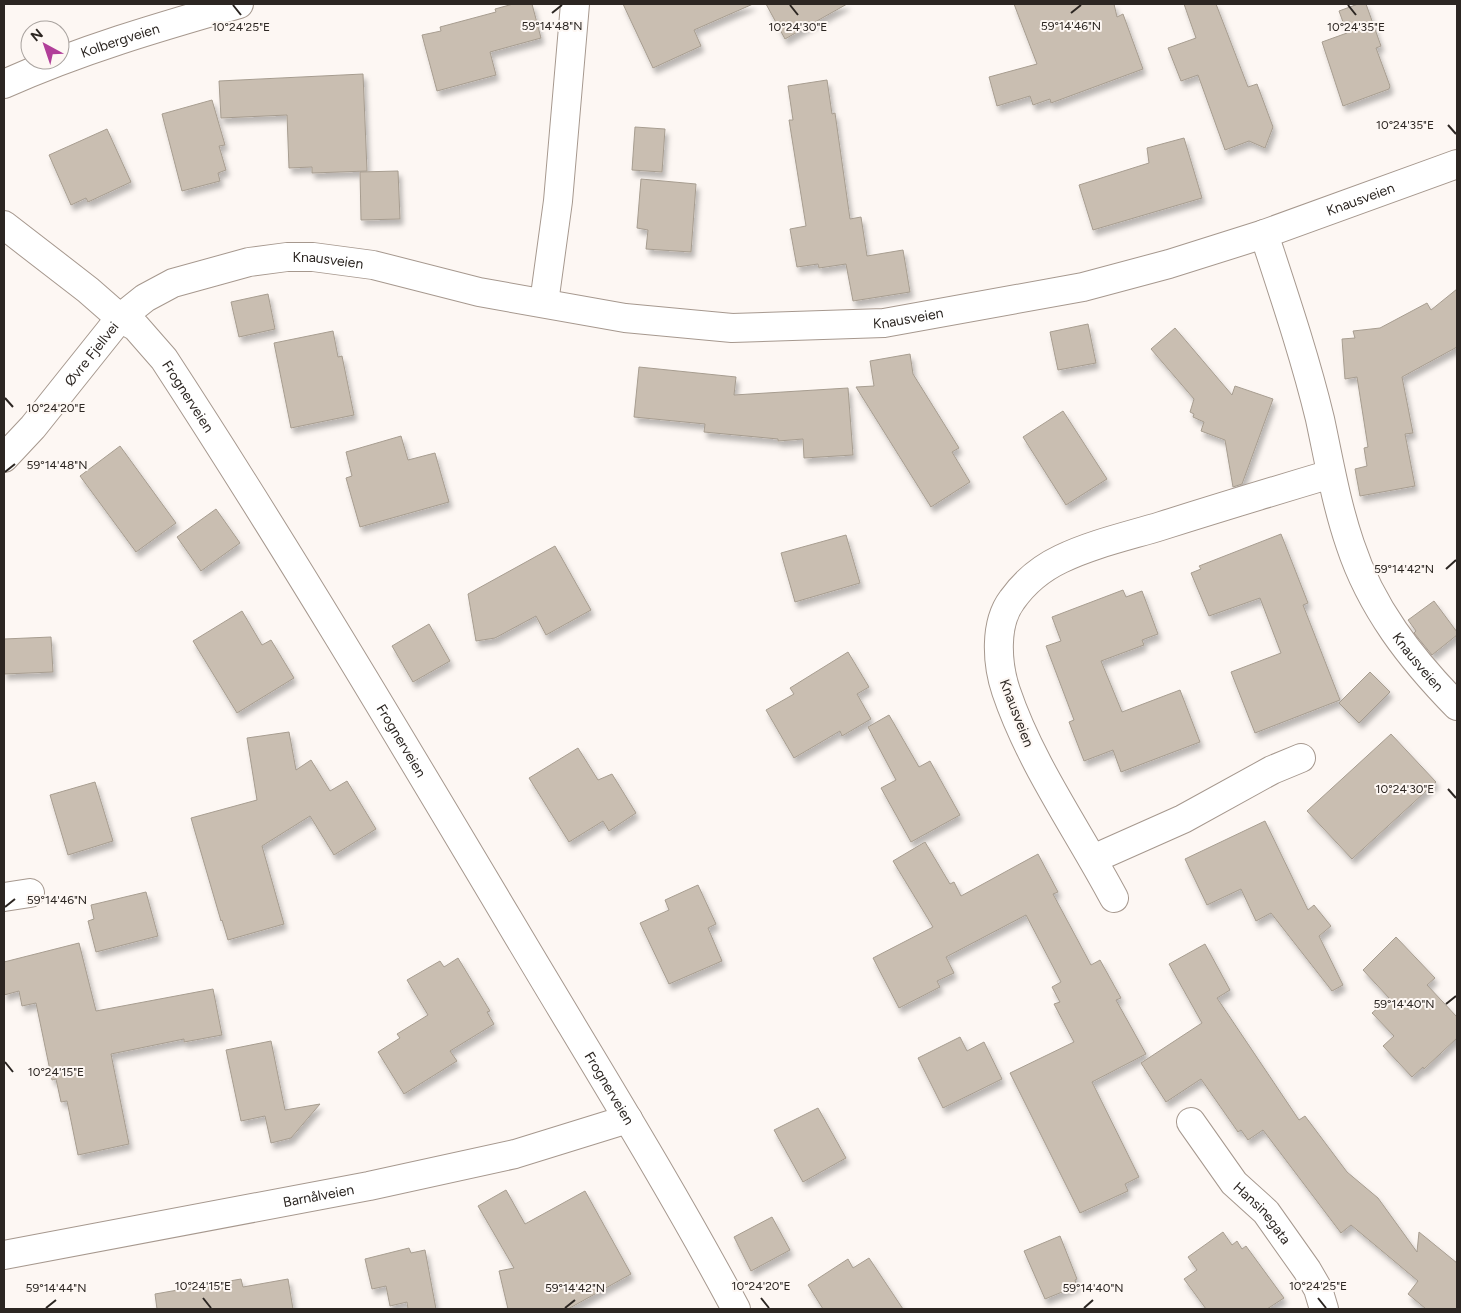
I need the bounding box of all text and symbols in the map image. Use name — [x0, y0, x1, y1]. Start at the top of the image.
text: 59°14'48"N — [522, 19, 582, 33]
text: 59°14'46"N — [1041, 19, 1101, 33]
north arrow — [20, 20, 70, 70]
street label: Kolbergveien — [78, 20, 162, 62]
text: 10°24'25"E — [212, 20, 270, 34]
text: 10°24'30"E — [769, 20, 827, 34]
text: 10°24'35"E — [1327, 20, 1385, 34]
text: N — [27, 25, 47, 45]
text: 10°24'35"E — [1376, 118, 1434, 132]
street label: Knausveien — [1324, 179, 1397, 220]
street label: Knausveien — [292, 249, 365, 273]
street label: Knausveien — [872, 304, 945, 332]
street label: Øvre Fjellvei — [61, 319, 123, 390]
street label: Frognerveien — [158, 357, 217, 436]
text: 10°24'20"E — [27, 401, 85, 415]
text: 59°14'48"N — [27, 458, 87, 472]
text: 59°14'42"N — [1374, 562, 1434, 576]
street label: Knausveien — [1389, 629, 1447, 695]
street label: Knausveien — [996, 677, 1037, 750]
street label: Frognerveien — [372, 701, 429, 781]
text: 10°24'30"E — [1376, 782, 1434, 796]
text: 59°14'46"N — [27, 893, 87, 907]
text: 59°14'40"N — [1373, 997, 1435, 1011]
street label: Frognerveien — [581, 1049, 637, 1128]
text: 10°24'15"E — [28, 1065, 84, 1079]
street label: Hansinegata — [1230, 1178, 1294, 1248]
street label: Barnålveien — [282, 1181, 356, 1211]
text: 10°24'15"E — [175, 1279, 231, 1293]
text: 10°24'20"E — [732, 1279, 790, 1293]
text: 10°24'25"E — [1289, 1279, 1347, 1293]
text: 59°14'44"N — [26, 1281, 86, 1295]
text: 59°14'42"N — [545, 1281, 605, 1295]
text: 59°14'40"N — [1062, 1281, 1124, 1295]

